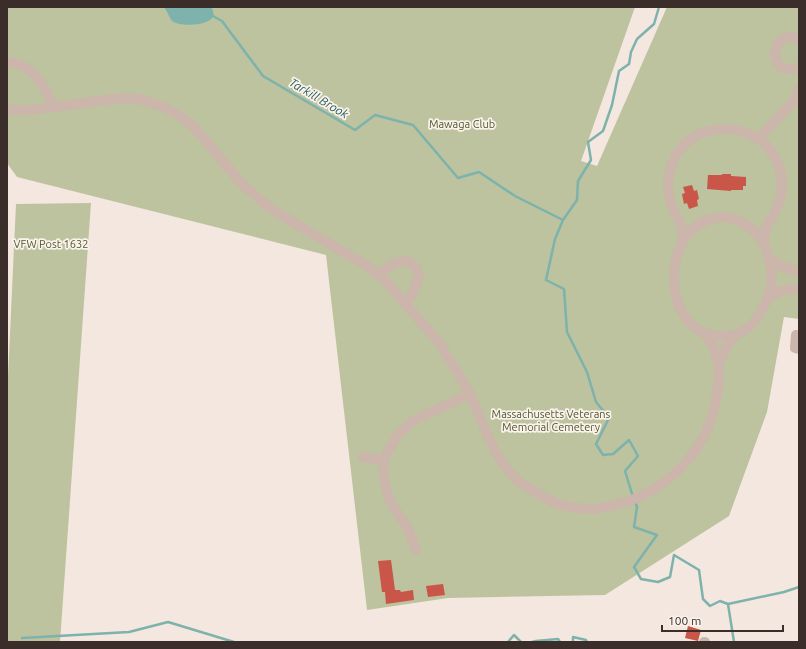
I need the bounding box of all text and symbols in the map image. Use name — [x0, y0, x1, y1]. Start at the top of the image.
water label: Tarkill Brook — [287, 75, 352, 121]
park label: Mawaga Club — [429, 118, 495, 130]
park label: VFW Post 1632 — [14, 238, 88, 250]
park label: Massachusetts Veterans Memorial Cemetery — [492, 408, 611, 433]
scale bar — [662, 607, 783, 633]
text: 100 m — [668, 614, 701, 627]

